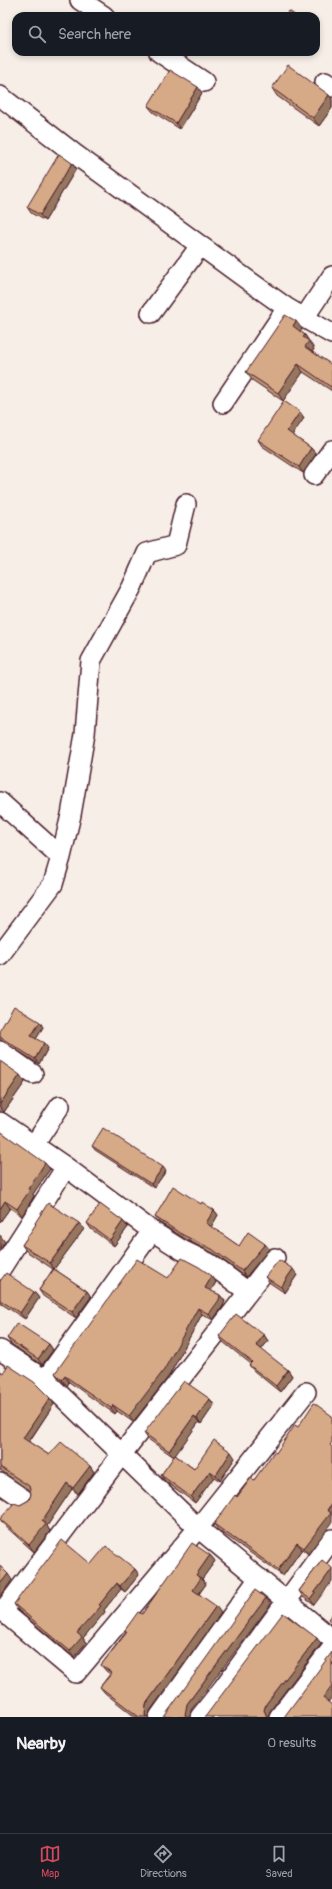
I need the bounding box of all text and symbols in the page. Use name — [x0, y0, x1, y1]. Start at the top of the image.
search box — [12, 12, 320, 56]
icon: search — [26, 23, 48, 45]
text: Search here — [58, 25, 131, 44]
text: Nearby — [16, 1733, 65, 1754]
text: 0 results — [267, 1735, 316, 1751]
tab: Map — [39, 1843, 61, 1880]
tab: Directions — [140, 1843, 187, 1880]
tab: Saved — [265, 1843, 293, 1880]

